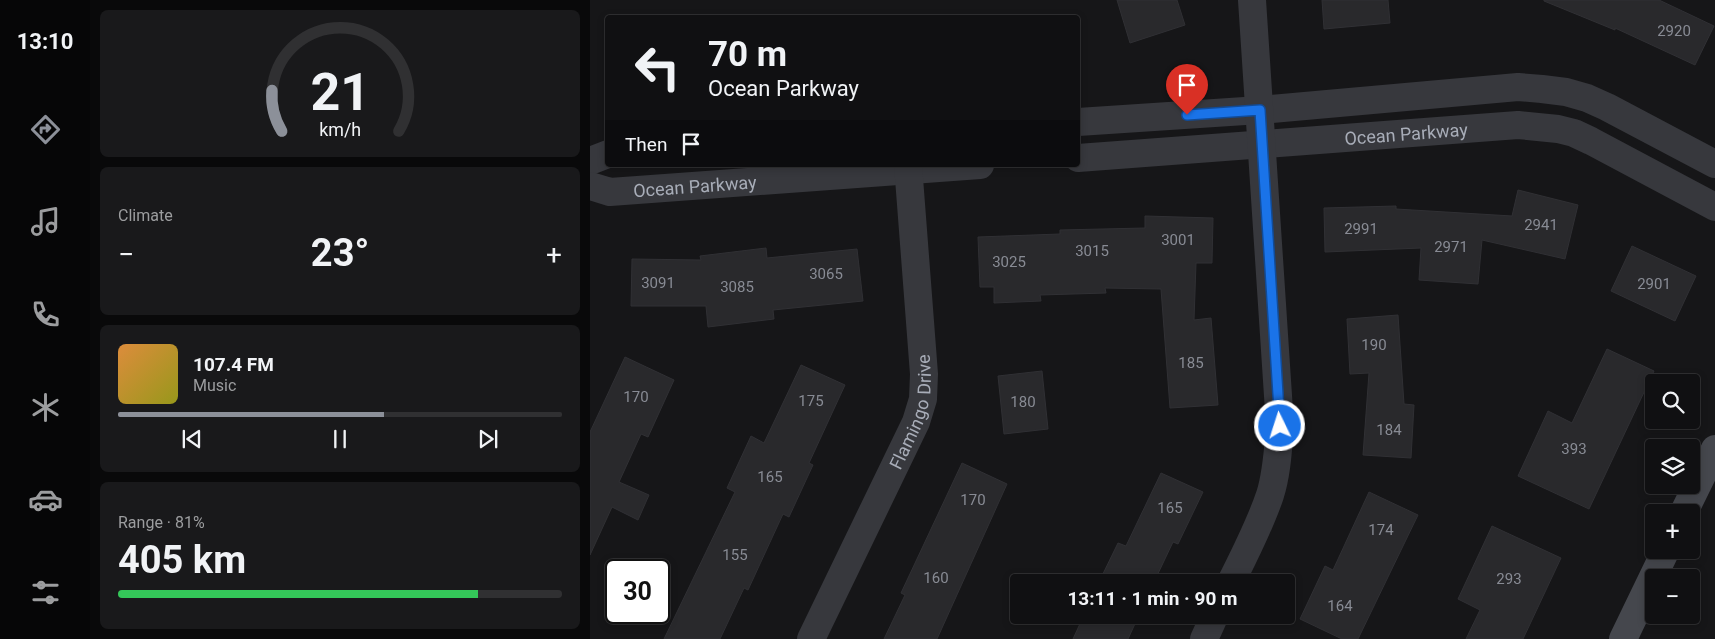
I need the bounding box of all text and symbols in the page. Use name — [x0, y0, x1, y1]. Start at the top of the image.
house number: 2920 — [1657, 22, 1691, 40]
text: 13:10 — [17, 29, 73, 54]
text: 70 m — [708, 34, 787, 75]
icon: left — [625, 35, 690, 100]
text: 21 — [310, 62, 370, 123]
pin — [1166, 64, 1208, 115]
icon: arrive — [1173, 71, 1201, 99]
text: Ocean Parkway — [708, 76, 859, 101]
icon: directions — [28, 112, 63, 147]
street label: Ocean Parkway — [1344, 118, 1469, 148]
text: km/h — [319, 119, 361, 140]
icon: arrive — [677, 130, 705, 158]
text: Then — [625, 133, 667, 156]
street label: Ocean Parkway — [632, 171, 758, 201]
icon: music — [28, 204, 63, 239]
text: Climate — [118, 206, 173, 225]
house number: 2941 — [1524, 216, 1558, 234]
house number: 2991 — [1344, 220, 1378, 238]
text: 23° — [311, 231, 369, 275]
house number: 3001 — [1161, 231, 1195, 249]
text: − — [118, 238, 134, 271]
text: + — [546, 238, 562, 271]
house number: 2971 — [1434, 238, 1468, 256]
house number: 3015 — [1075, 242, 1109, 260]
house number: 3025 — [992, 253, 1026, 271]
house number: 3065 — [809, 265, 843, 283]
house number: 3091 — [641, 274, 675, 292]
house number: 2901 — [1637, 275, 1671, 293]
house number: 3085 — [720, 278, 754, 296]
icon: phone — [28, 297, 63, 332]
house number: 190 — [1361, 336, 1387, 354]
text: 107.4 FM — [193, 353, 274, 376]
street label: Flamingo Drive — [884, 354, 935, 472]
house number: 185 — [1178, 354, 1204, 372]
map controls — [1645, 374, 1700, 624]
button: search — [1645, 374, 1700, 429]
text: Music — [193, 376, 236, 395]
house number: 170 — [623, 388, 649, 406]
icon: climate — [28, 390, 63, 425]
house number: 175 — [798, 392, 824, 410]
house number: 180 — [1010, 393, 1036, 411]
position arrow — [1253, 399, 1305, 451]
house number: 184 — [1376, 421, 1402, 439]
icon: previous — [178, 425, 206, 453]
icon: pause — [326, 425, 354, 453]
icon: next — [474, 425, 502, 453]
button: layers — [1645, 439, 1700, 494]
house number: 393 — [1561, 440, 1587, 458]
house number: 165 — [757, 468, 783, 486]
icon: car — [28, 482, 63, 517]
house number: 170 — [960, 491, 986, 509]
house number: 165 — [1157, 499, 1183, 517]
button: + — [1645, 504, 1700, 559]
text: Range · 81% — [118, 513, 205, 532]
house number: 174 — [1368, 521, 1394, 539]
text: 405 km — [118, 538, 246, 582]
house number: 155 — [722, 546, 748, 564]
speed limit sign: 30 — [605, 559, 670, 624]
house number: 160 — [923, 569, 949, 587]
button: − — [1645, 569, 1700, 624]
house number: 293 — [1496, 570, 1522, 588]
icon: filters — [28, 575, 63, 610]
text: 13:11 · 1 min · 90 m — [1067, 587, 1238, 610]
house number: 164 — [1327, 597, 1353, 615]

